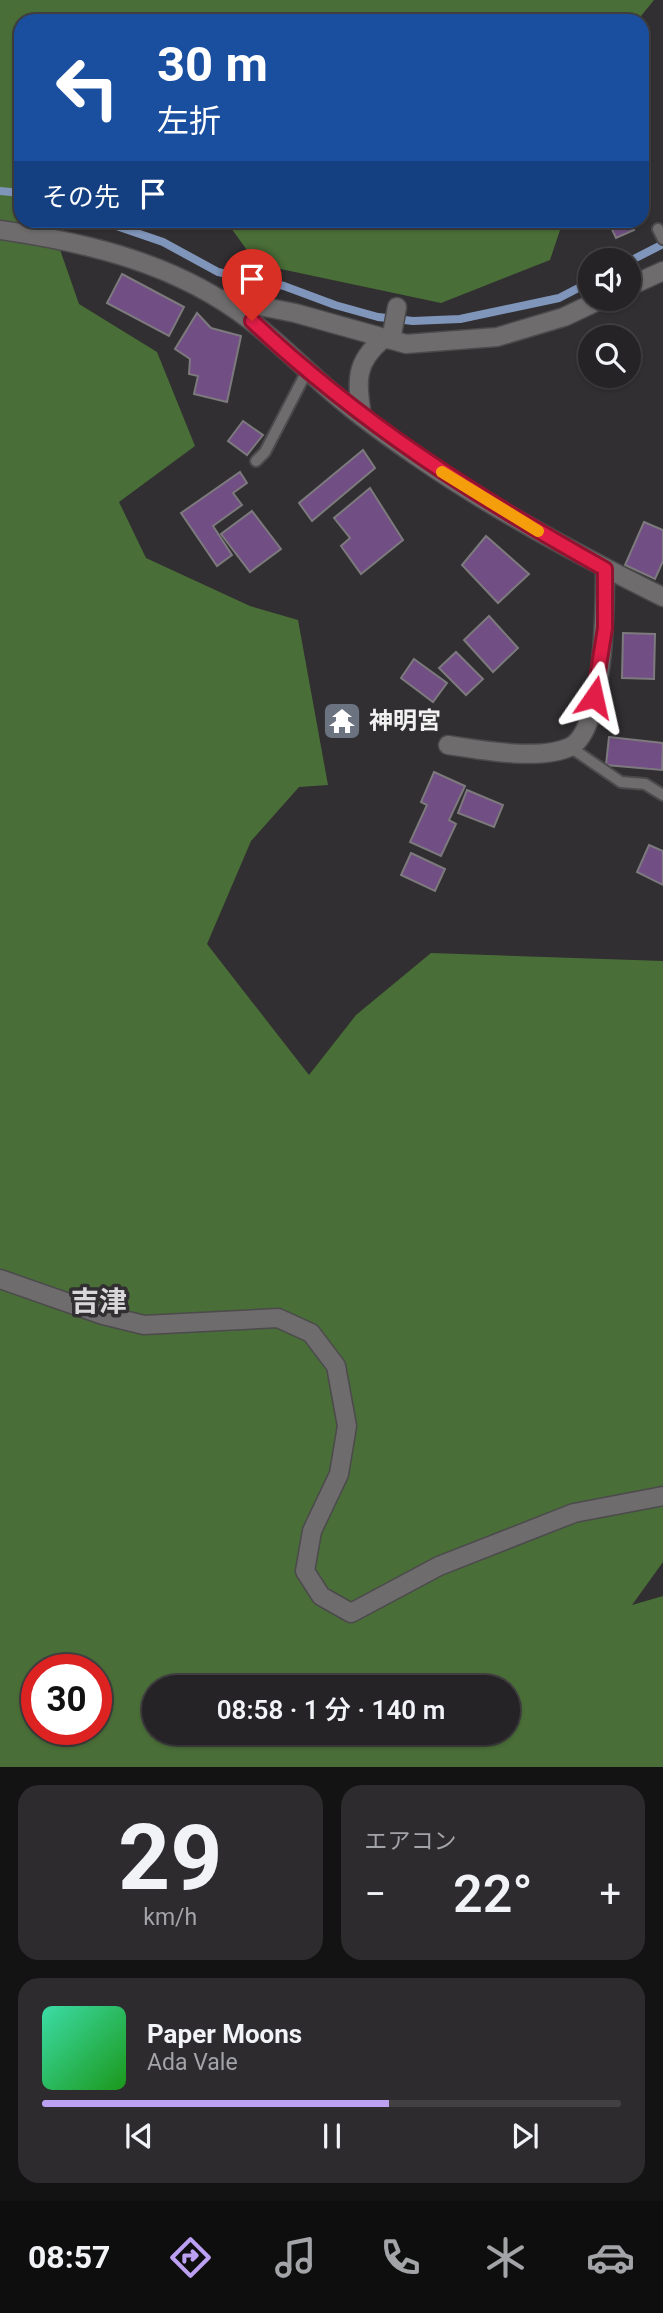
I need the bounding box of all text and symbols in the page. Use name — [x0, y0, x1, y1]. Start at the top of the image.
text: 30 m — [157, 36, 268, 93]
icon: left — [42, 42, 133, 133]
text: 左折 — [157, 102, 221, 140]
icon: arrive — [134, 175, 172, 213]
text: その先 — [42, 182, 120, 212]
map controls — [578, 248, 641, 388]
button: sound — [578, 248, 641, 311]
pin — [222, 249, 282, 321]
icon: arrive — [233, 260, 271, 298]
button: search — [578, 325, 641, 388]
position arrow — [557, 660, 631, 734]
temple icon: 神明宮 — [321, 700, 363, 742]
place label: 神明宮 — [369, 707, 441, 735]
district label: 吉津 — [71, 1285, 127, 1318]
speed limit sign: 30 — [21, 1654, 112, 1745]
text: 08:58 · 1 分 · 140 m — [217, 1695, 445, 1725]
text: 29 — [118, 1805, 222, 1911]
text: エアコン — [365, 1828, 457, 1855]
text: 22° — [453, 1864, 533, 1925]
text: − — [365, 1872, 386, 1916]
text: + — [599, 1872, 621, 1916]
text: km/h — [143, 1904, 197, 1931]
text: Paper Moons — [147, 2019, 302, 2049]
text: Ada Vale — [147, 2049, 238, 2076]
icon: previous — [120, 2117, 158, 2155]
icon: pause — [313, 2117, 351, 2155]
icon: next — [506, 2117, 544, 2155]
icon: directions — [166, 2233, 215, 2282]
icon: music — [271, 2233, 320, 2282]
icon: phone — [376, 2233, 425, 2282]
icon: climate — [481, 2233, 530, 2282]
icon: car — [586, 2233, 635, 2282]
text: 08:57 — [28, 2238, 110, 2276]

